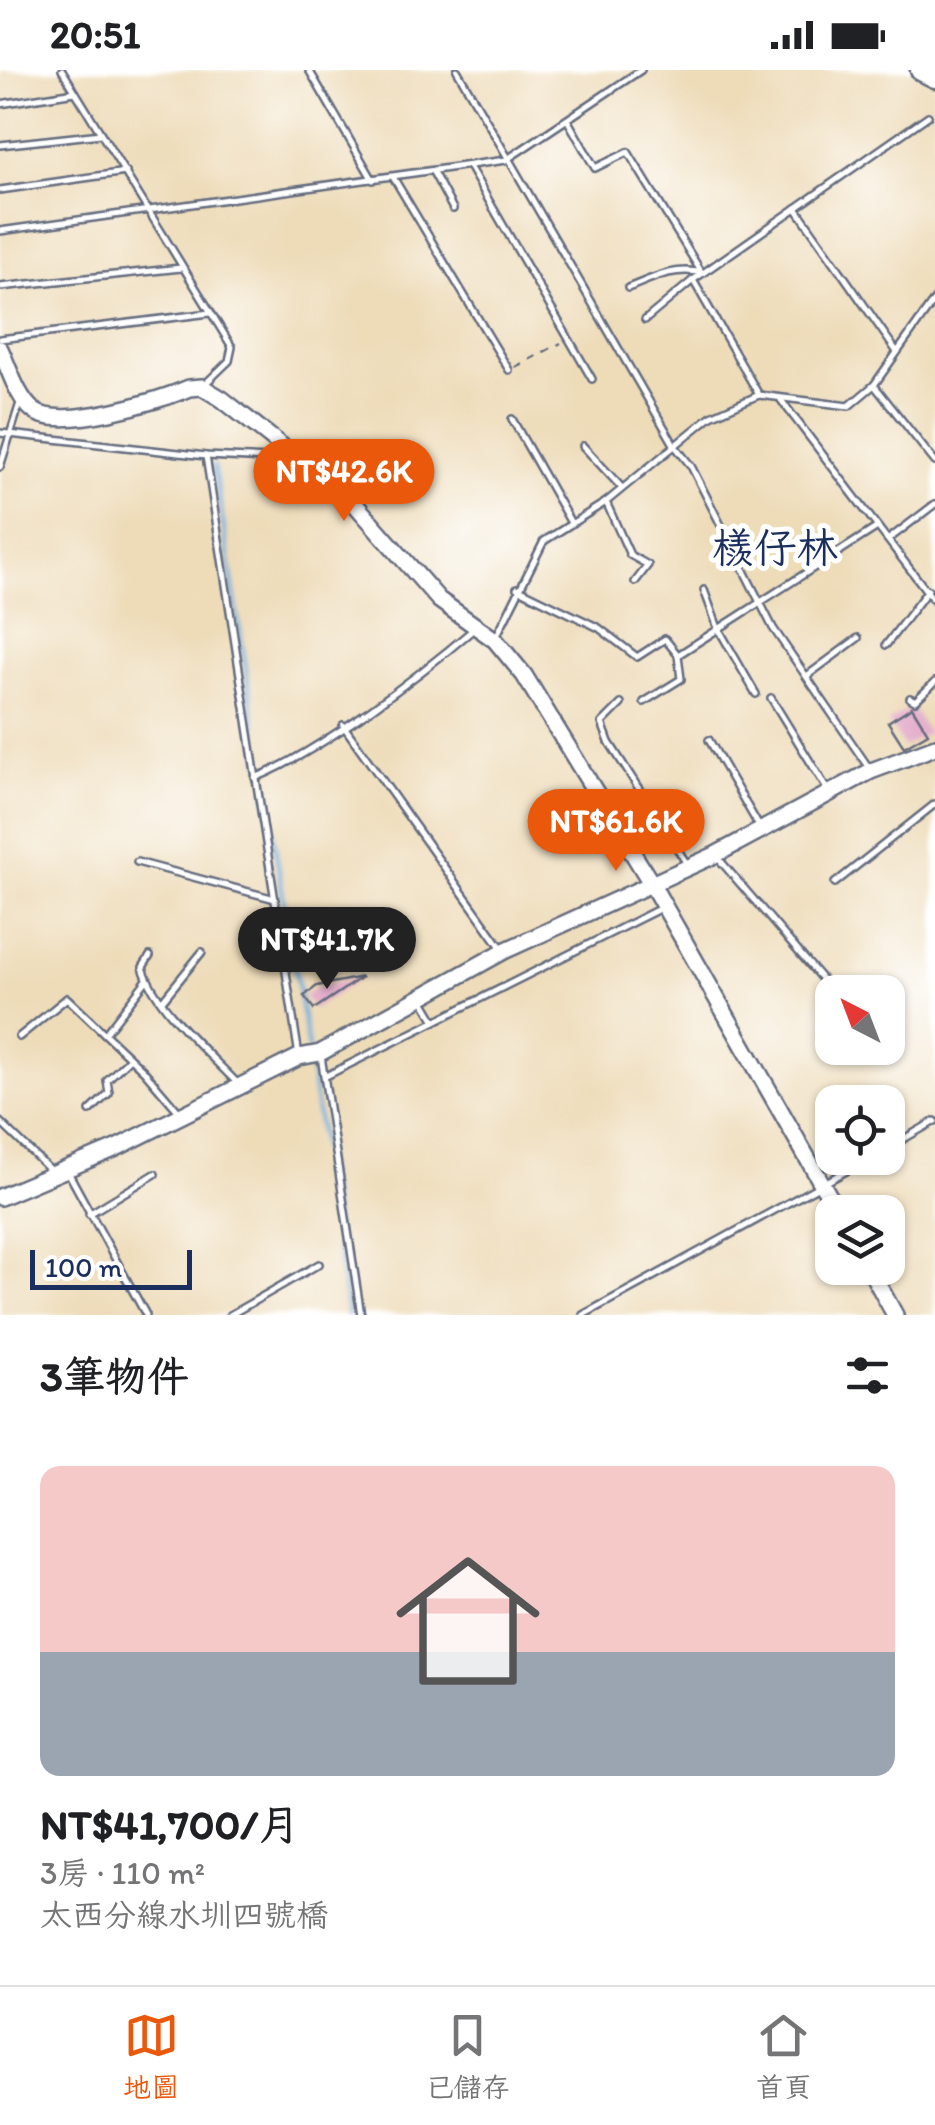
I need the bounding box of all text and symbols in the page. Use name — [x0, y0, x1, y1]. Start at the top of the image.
text: 20:51 — [50, 12, 140, 58]
pin: NT$42.6K — [241, 439, 447, 524]
text: NT$42.6K — [275, 452, 413, 490]
district label: 檨仔林 — [712, 522, 838, 573]
pin: NT$61.6K — [513, 789, 719, 874]
text: NT$61.6K — [550, 802, 682, 840]
pin: NT$41.7K — [224, 907, 430, 992]
text: NT$41.7K — [260, 920, 394, 958]
north arrow — [815, 975, 905, 1065]
map controls — [815, 975, 905, 1285]
button: locate — [815, 1085, 905, 1175]
button: layers — [815, 1195, 905, 1285]
scale bar — [30, 1245, 192, 1290]
text: 100 m — [45, 1250, 122, 1284]
icon: filters — [840, 1348, 895, 1403]
text: 3筆物件 — [40, 1351, 189, 1402]
icon: home — [378, 1531, 558, 1711]
text: NT$41,700/月 — [40, 1799, 300, 1850]
text: 3房 · 110 m² — [40, 1854, 205, 1892]
text: 太西分線水圳四號橋 — [40, 1896, 328, 1934]
tab: 地圖 — [123, 2008, 179, 2105]
tab: 已儲存 — [425, 2008, 510, 2105]
tab: 首頁 — [756, 2008, 812, 2105]

